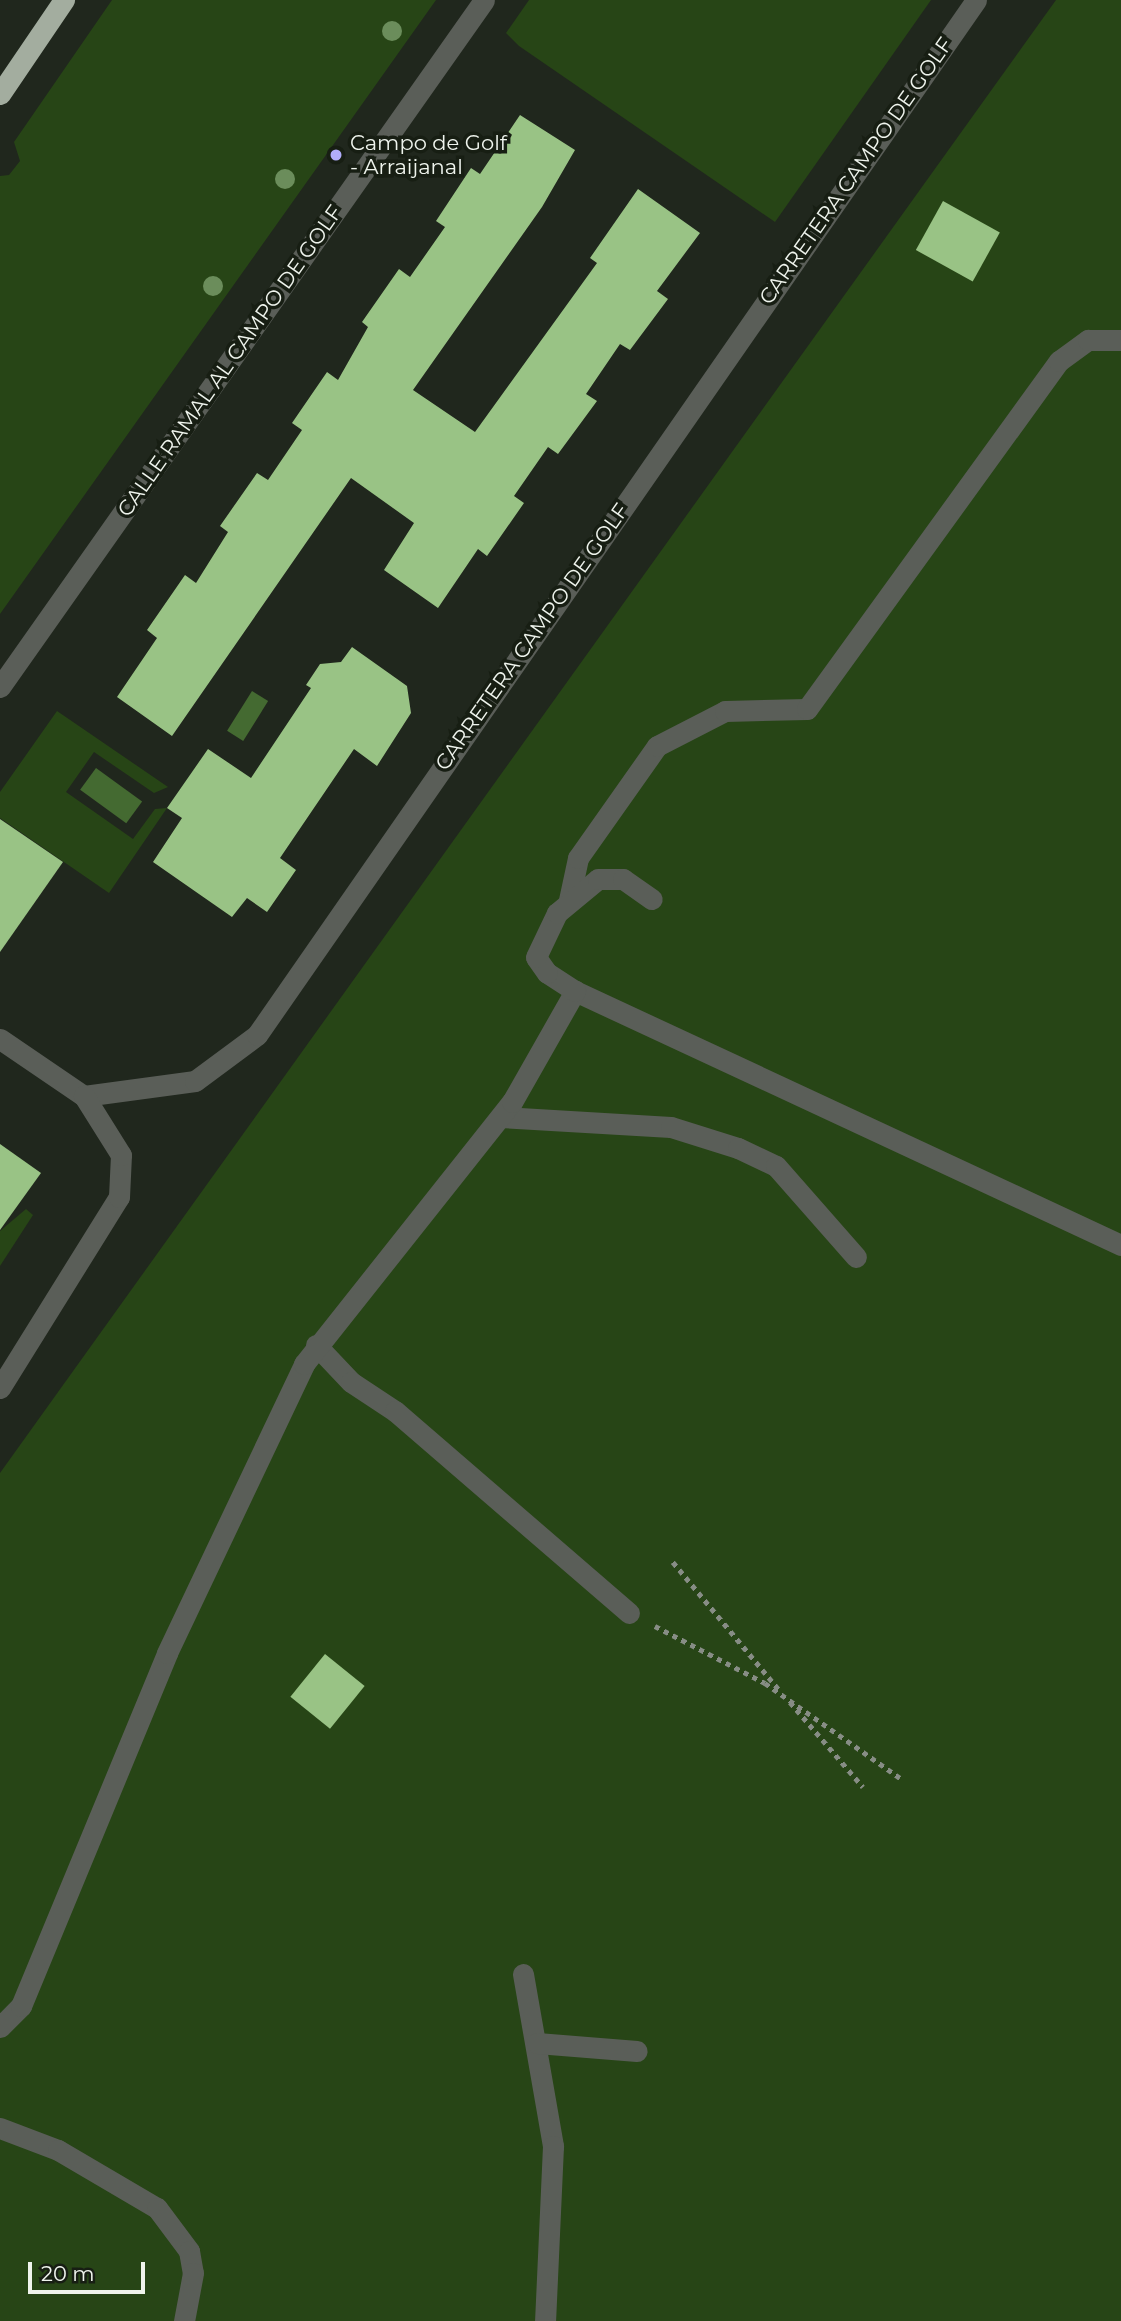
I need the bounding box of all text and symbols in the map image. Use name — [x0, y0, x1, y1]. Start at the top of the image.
street label: CARRETERA CAMPO DE GOLF — [754, 33, 958, 309]
place label: Campo de Golf - Arraijanal — [350, 130, 507, 180]
marker: Campo de Golf - Arraijanal — [328, 147, 344, 163]
street label: CALLE RAMAL AL CAMPO DE GOLF — [112, 200, 348, 522]
street label: CARRETERA CAMPO DE GOLF — [430, 499, 634, 775]
scale bar — [32, 2248, 149, 2292]
text: 20 m — [41, 2261, 95, 2286]

